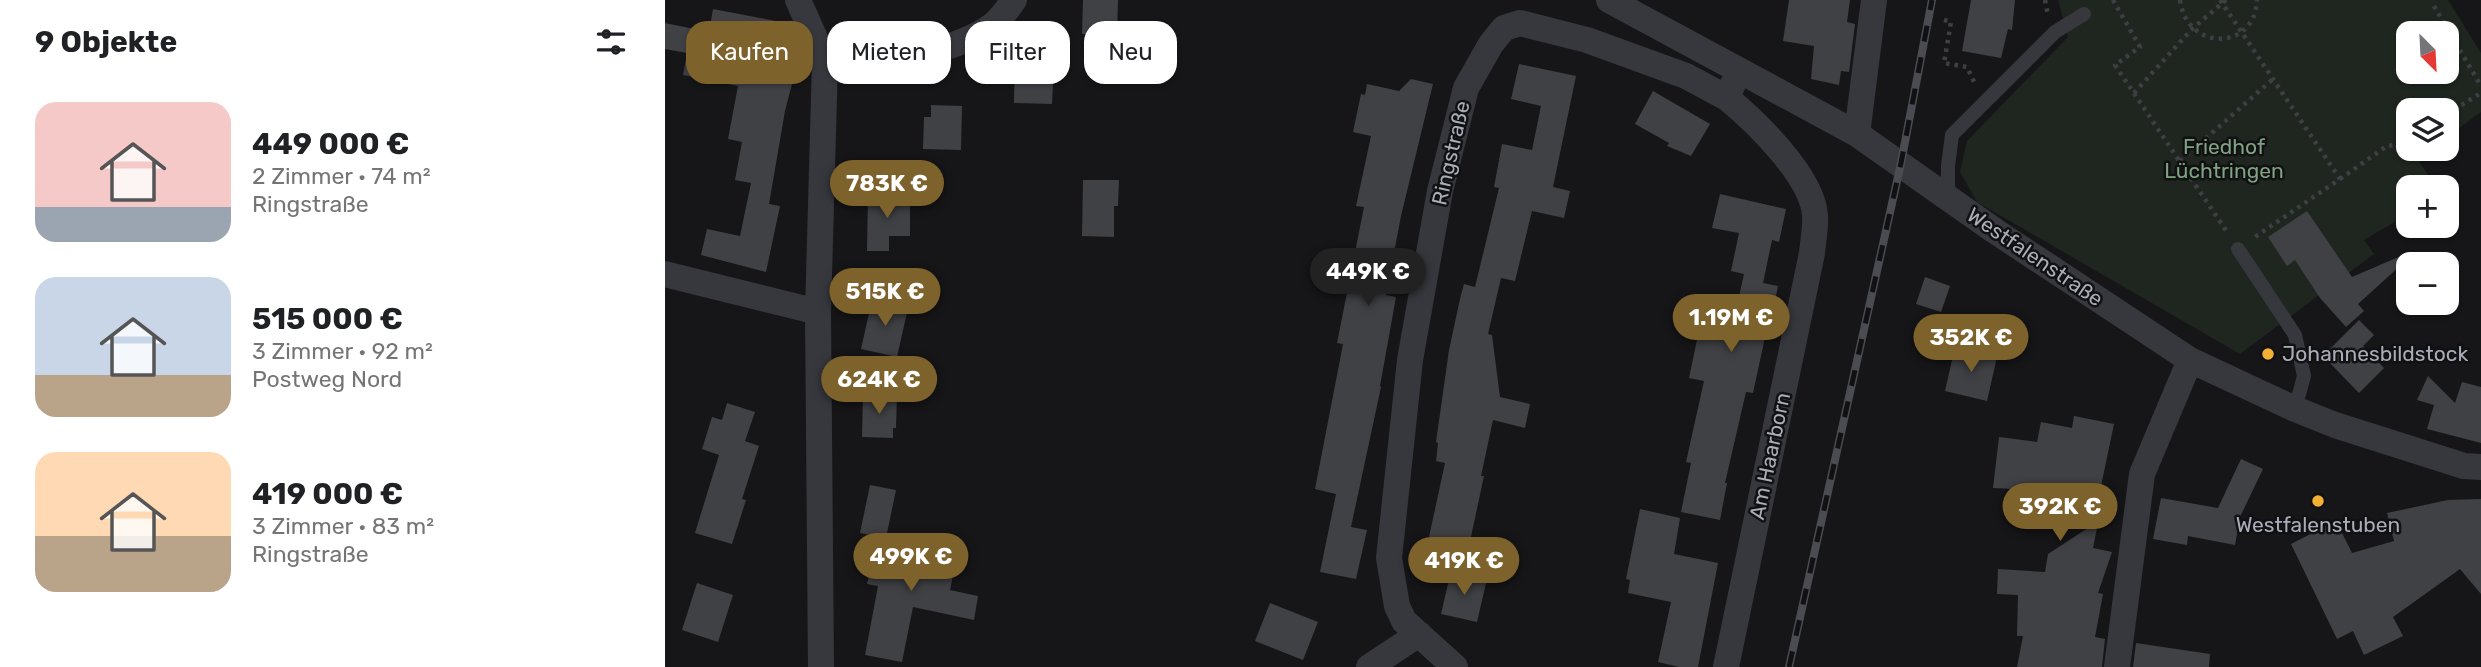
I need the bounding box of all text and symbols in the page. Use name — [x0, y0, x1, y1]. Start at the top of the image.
chip: Kaufen — [686, 21, 813, 84]
chip: Mieten — [827, 21, 951, 84]
chip: Filter — [965, 21, 1070, 84]
chip: Neu — [1084, 21, 1177, 84]
north arrow — [2396, 21, 2459, 84]
map controls — [2396, 21, 2459, 315]
icon: filters — [592, 23, 630, 61]
text: 9 Objekte — [35, 24, 177, 60]
street label: Ringstraße — [1426, 98, 1475, 208]
button: layers — [2396, 98, 2459, 161]
text: 449 000 € — [252, 126, 410, 162]
icon: home — [91, 130, 175, 214]
park label: Friedhof Lüchtringen — [2164, 134, 2284, 183]
pin: 783K € — [830, 160, 944, 220]
text: 2 Zimmer · 74 m² — [252, 162, 431, 190]
text: 783K € — [846, 169, 928, 197]
button: + — [2396, 175, 2459, 238]
text: Ringstraße — [252, 190, 369, 218]
street label: Westfalenstraße — [1963, 202, 2108, 311]
pin: 449K € — [1311, 248, 1425, 308]
button: − — [2396, 252, 2459, 315]
text: 449K € — [1326, 257, 1410, 285]
pin: 515K € — [828, 268, 942, 328]
text: 515K € — [845, 277, 925, 305]
pin: 1.19M € — [1666, 294, 1796, 354]
text: 515 000 € — [252, 301, 403, 337]
text: 1.19M € — [1689, 303, 1773, 331]
icon: home — [91, 305, 175, 389]
pin: 352K € — [1914, 314, 2028, 374]
text: 352K € — [1929, 323, 2013, 351]
text: 3 Zimmer · 92 m² — [252, 337, 433, 365]
place label: Johannesbildstock — [2282, 341, 2468, 366]
marker: Johannesbildstock — [2260, 346, 2276, 362]
pin: 624K € — [822, 356, 936, 416]
text: Postweg Nord — [252, 365, 402, 393]
text: 624K € — [837, 365, 921, 393]
street label: Am Haarborn — [1744, 390, 1795, 522]
text: 419 000 € — [252, 476, 403, 512]
icon: home — [91, 480, 175, 564]
pin: 392K € — [2003, 484, 2117, 543]
text: 392K € — [2019, 492, 2101, 520]
marker: Westfalenstuben — [2310, 493, 2326, 509]
text: 3 Zimmer · 83 m² — [252, 512, 434, 540]
place label: Westfalenstuben — [2236, 512, 2400, 537]
pin: 499K € — [854, 534, 968, 593]
pin: 419K € — [1407, 538, 1521, 597]
text: Ringstraße — [252, 540, 369, 568]
text: 499K € — [869, 542, 953, 570]
text: 419K € — [1424, 546, 1504, 574]

